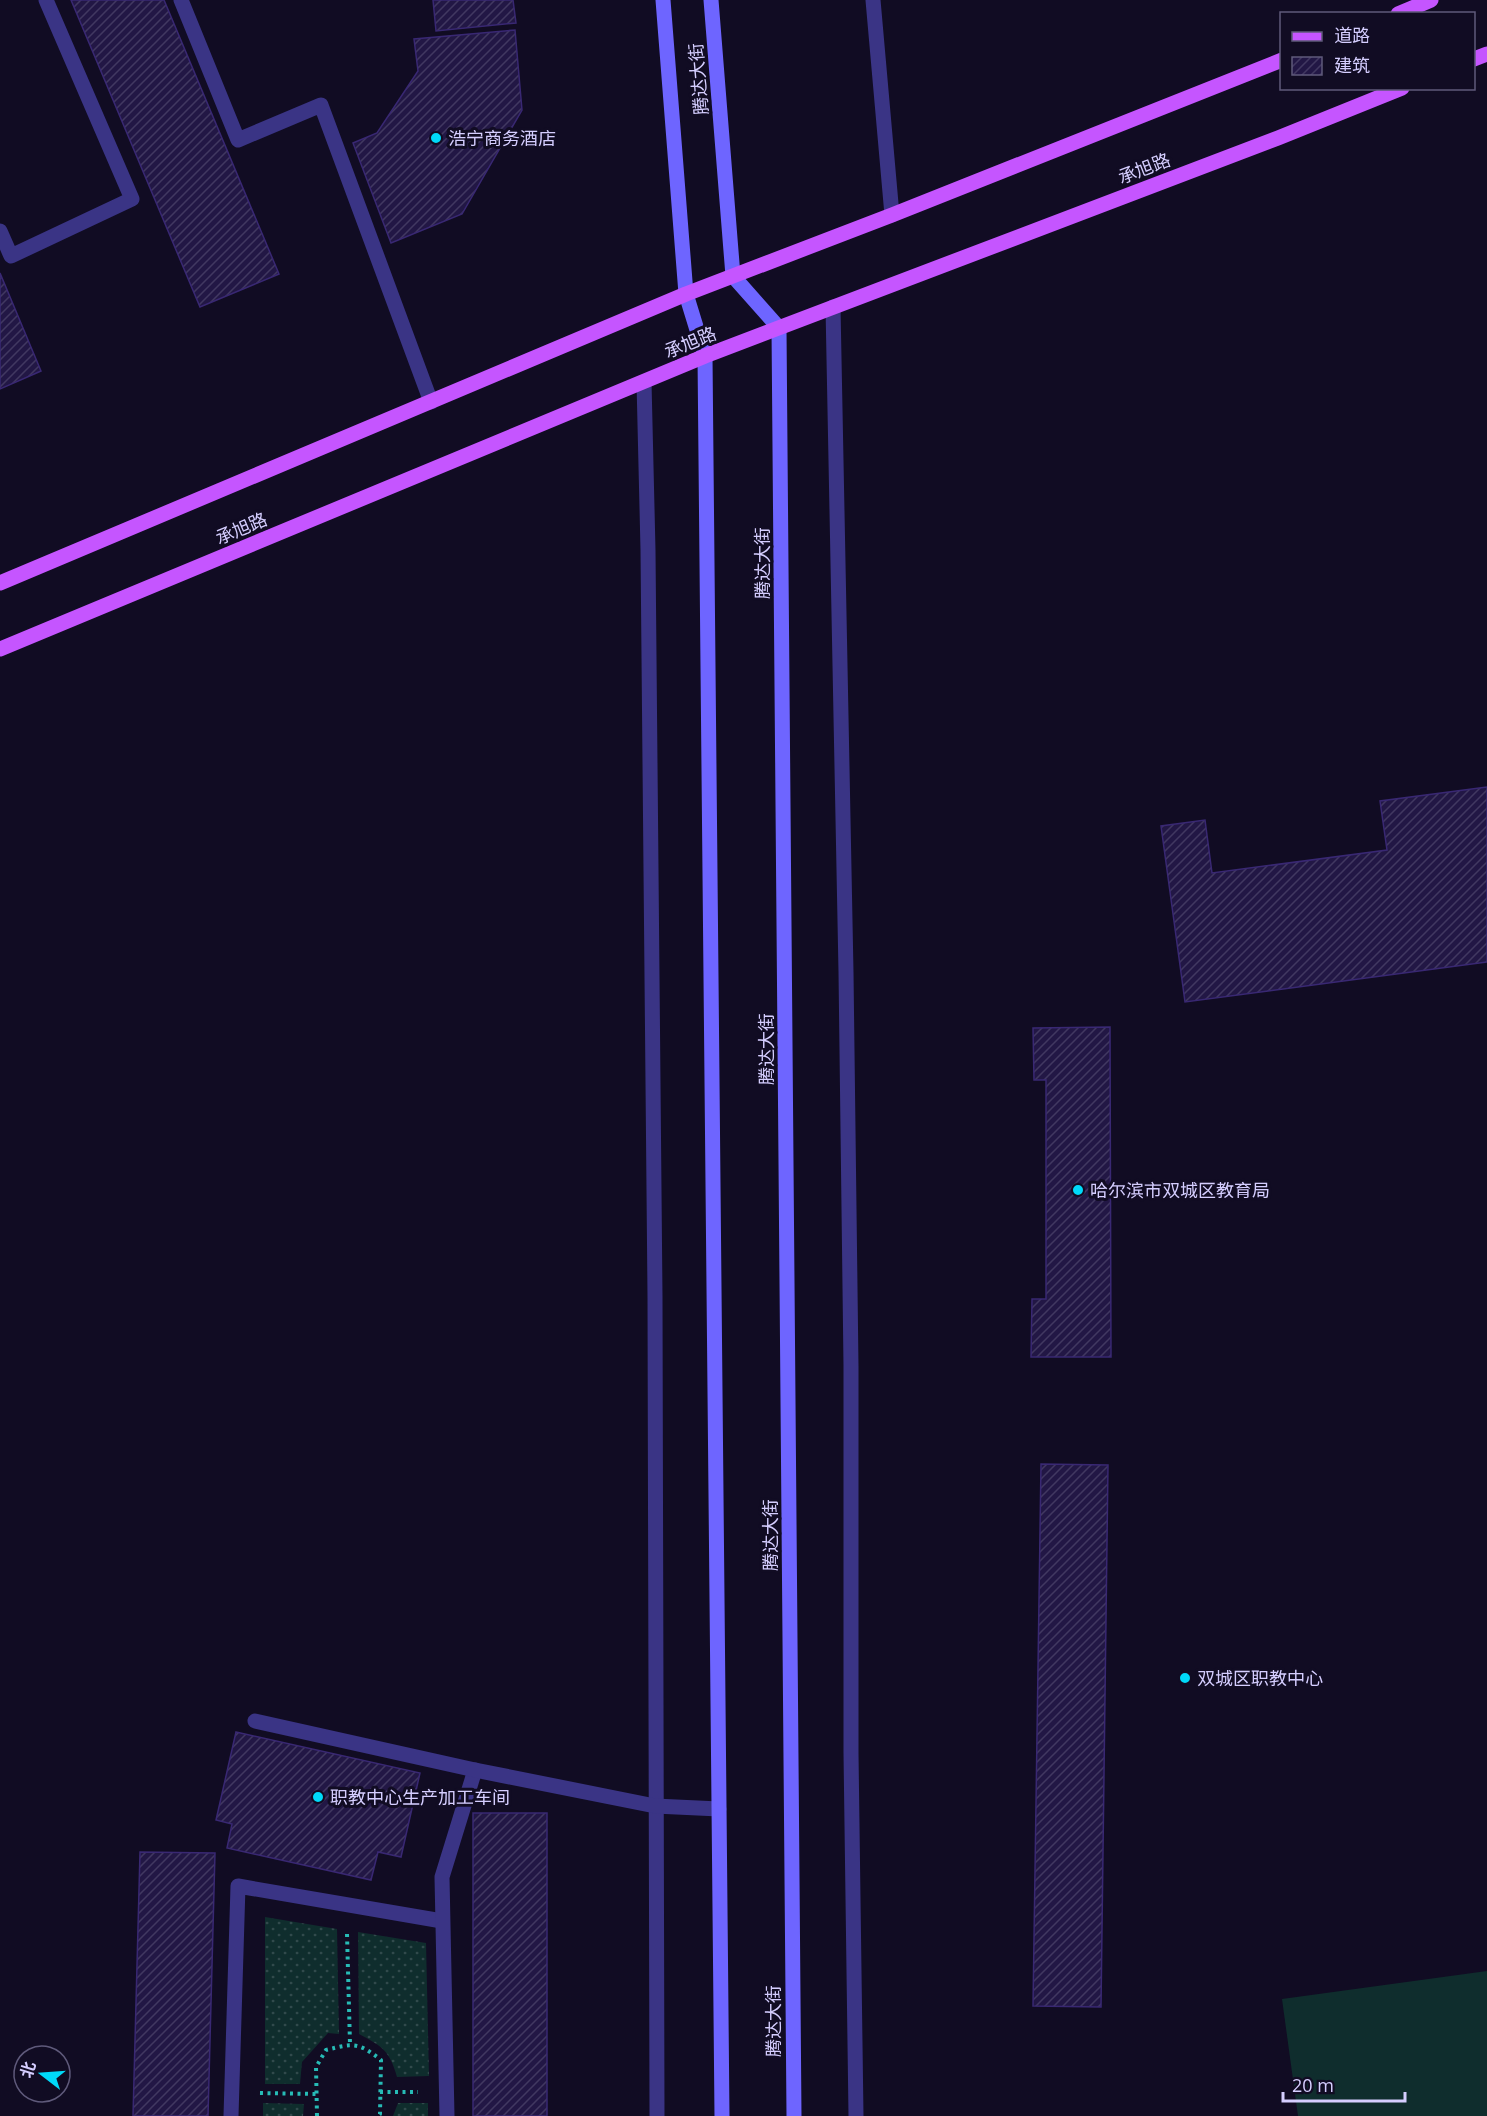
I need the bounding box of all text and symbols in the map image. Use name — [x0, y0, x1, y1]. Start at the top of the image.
legend — [1280, 12, 1475, 90]
text: 道路 — [1334, 23, 1370, 47]
street label: 腾达大街 — [683, 42, 713, 116]
text: 建筑 — [1334, 53, 1370, 77]
place label: 浩宁商务酒店 — [448, 126, 556, 150]
marker: 浩宁商务酒店 — [429, 131, 443, 145]
street label: 承旭路 — [1114, 147, 1174, 189]
street label: 承旭路 — [660, 321, 720, 363]
street label: 承旭路 — [211, 506, 271, 550]
street label: 腾达大街 — [750, 527, 774, 599]
street label: 腾达大街 — [754, 1013, 778, 1085]
place label: 哈尔滨市双城区教育局 — [1090, 1178, 1270, 1202]
marker: 哈尔滨市双城区教育局 — [1071, 1183, 1085, 1197]
street label: 腾达大街 — [758, 1499, 782, 1571]
place label: 双城区职教中心 — [1197, 1666, 1323, 1690]
marker: 双城区职教中心 — [1178, 1671, 1192, 1685]
place label: 职教中心生产加工车间 — [330, 1785, 510, 1809]
marker: 职教中心生产加工车间 — [311, 1790, 325, 1804]
street label: 腾达大街 — [761, 1985, 785, 2057]
north arrow — [12, 2044, 72, 2104]
text: 北 — [15, 2059, 41, 2080]
scale bar — [1283, 2065, 1404, 2103]
text: 20 m — [1292, 2073, 1334, 2097]

